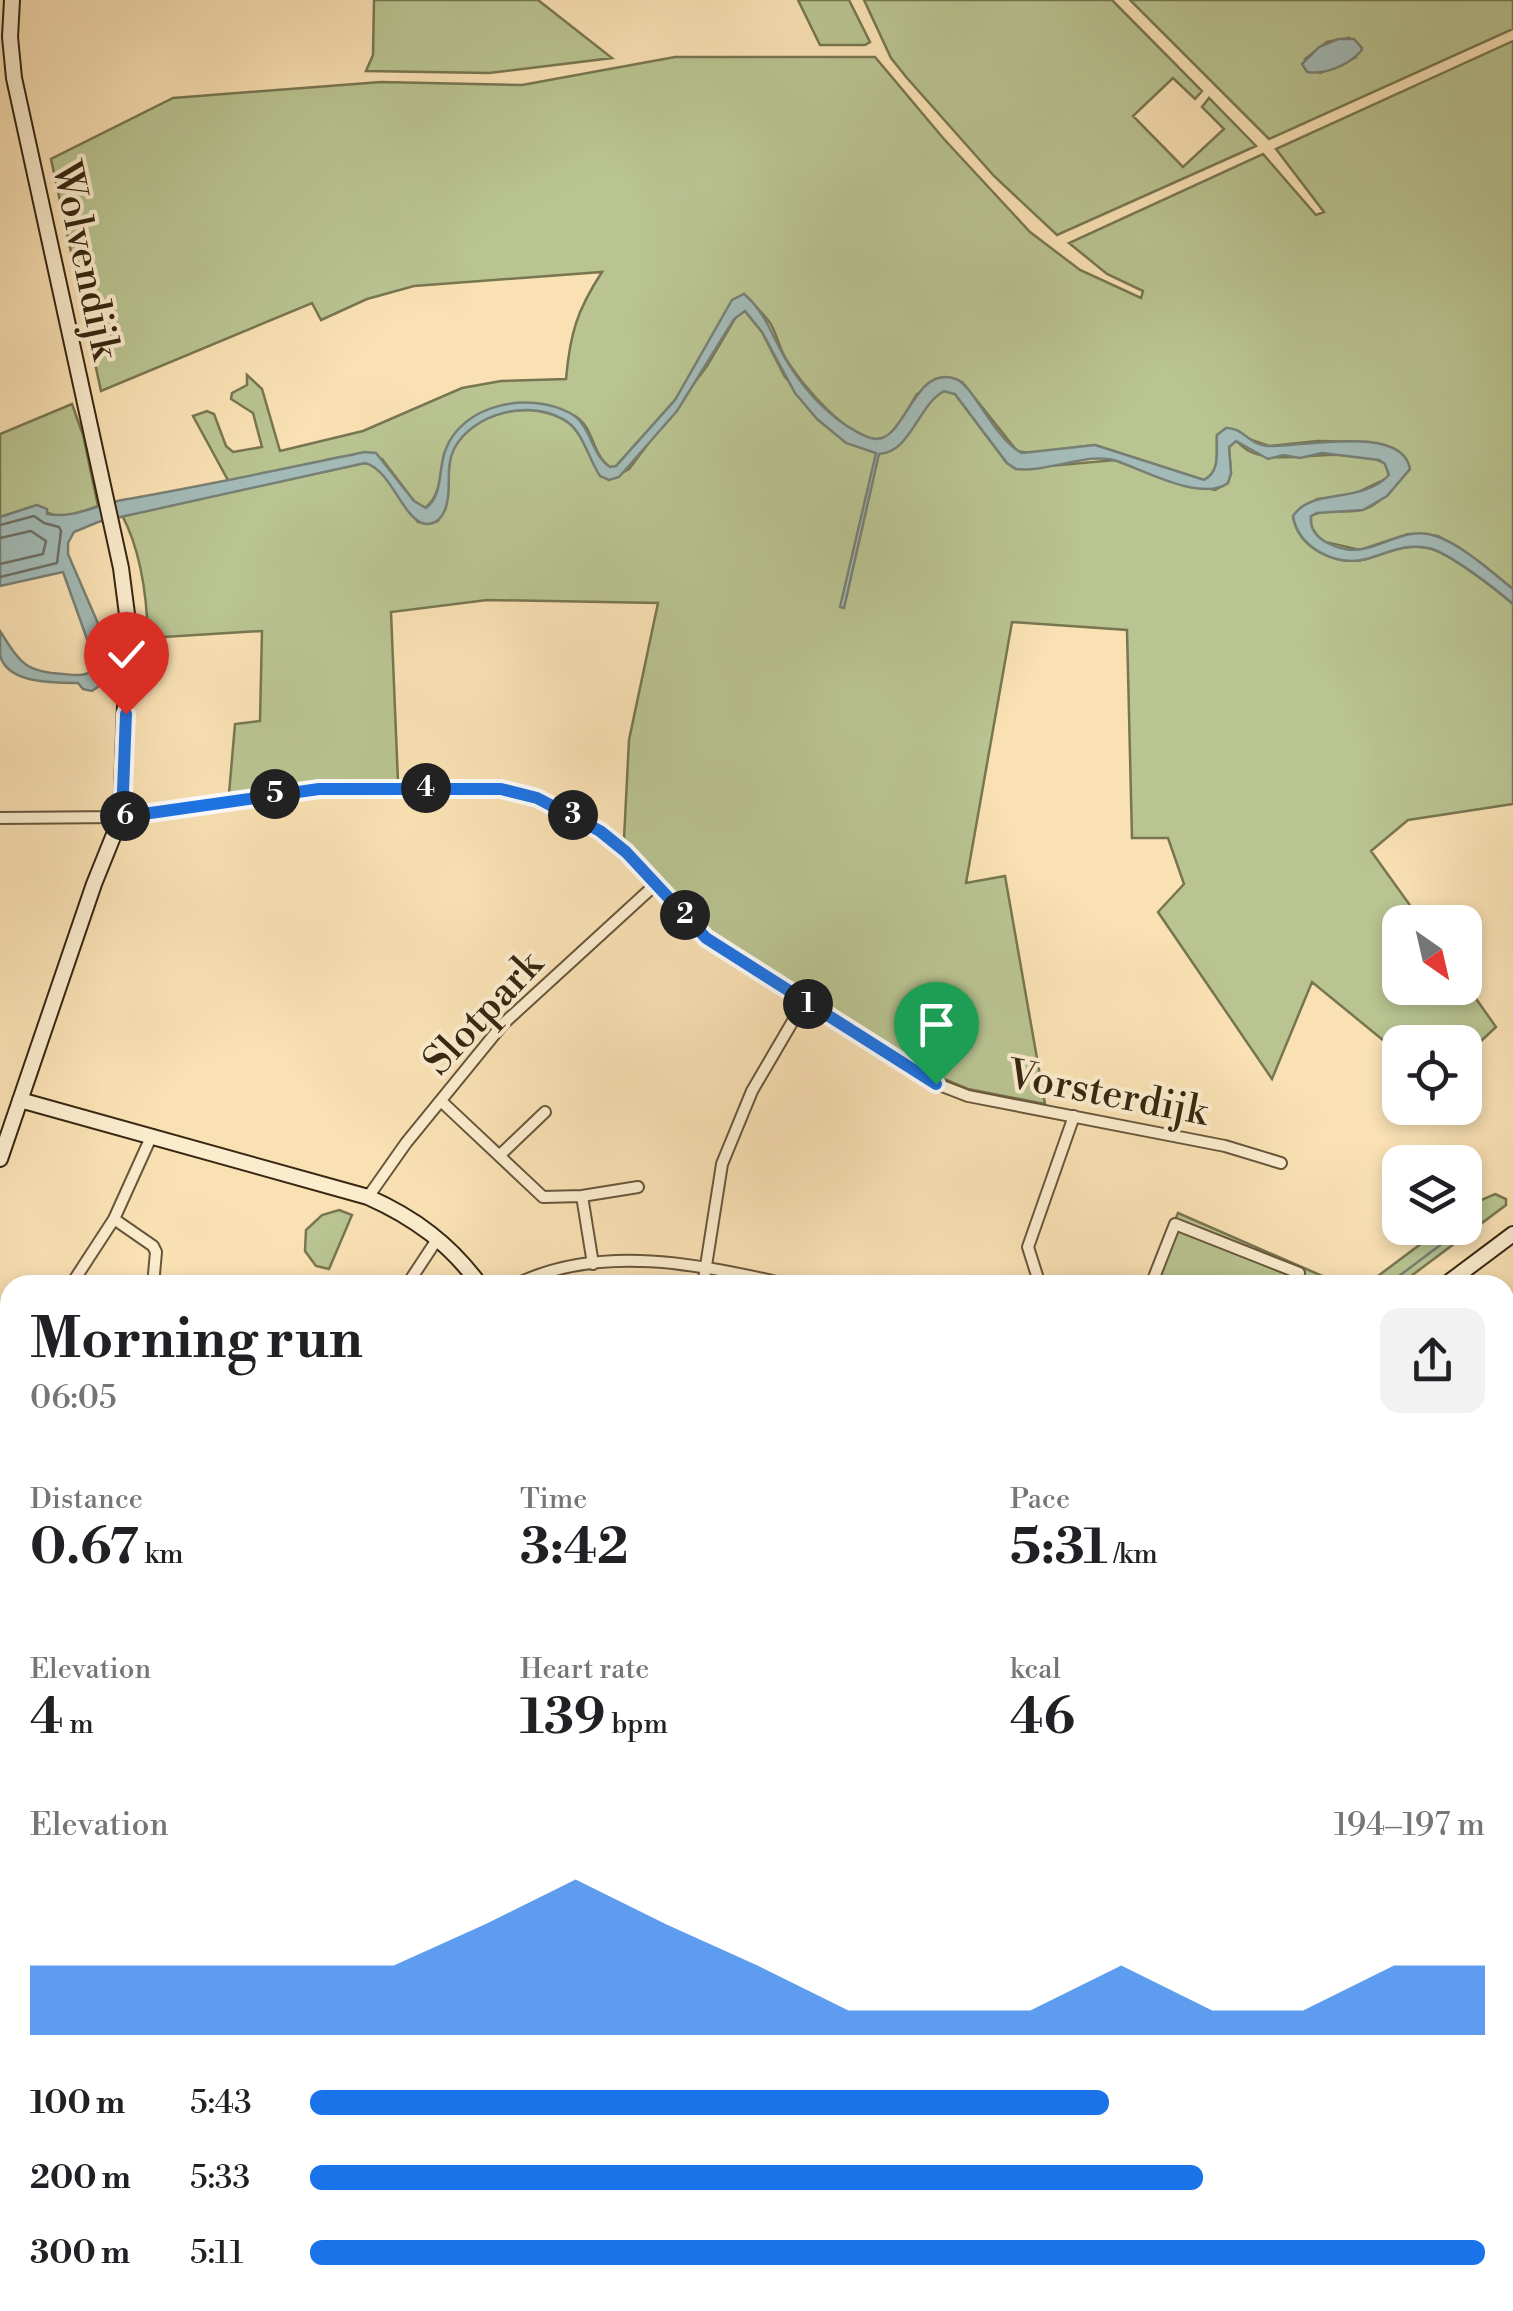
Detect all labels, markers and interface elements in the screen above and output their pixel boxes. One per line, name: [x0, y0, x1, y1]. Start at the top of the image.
street label: Wolvendijk: [38, 155, 131, 366]
pin: [84, 612, 169, 715]
icon: check: [99, 627, 154, 682]
pin: 4: [401, 763, 451, 813]
pin: 5: [250, 769, 300, 819]
text: 4: [417, 770, 435, 805]
text: 5: [266, 776, 284, 811]
pin: 3: [548, 790, 598, 840]
pin: 6: [100, 791, 150, 841]
text: 3: [565, 797, 581, 832]
text: 6: [116, 798, 134, 833]
pin: 2: [660, 890, 710, 940]
text: 2: [676, 897, 694, 932]
north arrow: [1382, 905, 1482, 1005]
map controls: [1382, 905, 1482, 1245]
street label: Slotpark: [413, 939, 555, 1086]
pin: 1: [783, 979, 833, 1029]
pin: [894, 982, 979, 1085]
text: 1: [801, 986, 815, 1021]
icon: arrive: [909, 997, 964, 1052]
button: locate: [1382, 1025, 1482, 1125]
street label: Vorsterdijk: [1002, 1050, 1214, 1139]
button: layers: [1382, 1145, 1482, 1245]
text: Morning run: [30, 1306, 363, 1375]
button: share: [1380, 1308, 1485, 1413]
text: 06:05: [30, 1378, 117, 1418]
text: Distance: [30, 1482, 143, 1517]
text: Time: [520, 1482, 587, 1517]
text: Pace: [1010, 1482, 1070, 1517]
text: 0.67: [30, 1517, 139, 1579]
text: 3:42: [520, 1517, 629, 1579]
text: 5:31: [1010, 1517, 1108, 1579]
text: km: [139, 1537, 184, 1572]
text: /km: [1108, 1537, 1158, 1572]
text: Elevation: [30, 1652, 151, 1687]
text: Heart rate: [520, 1652, 649, 1687]
text: kcal: [1010, 1652, 1061, 1687]
text: 4: [30, 1687, 64, 1749]
text: 139: [520, 1687, 606, 1749]
text: 46: [1010, 1687, 1075, 1749]
text: m: [64, 1707, 94, 1742]
text: bpm: [606, 1707, 668, 1742]
text: Elevation: [30, 1805, 169, 1845]
text: 194–197 m: [1334, 1805, 1485, 1845]
text: 100 m: [30, 2083, 125, 2123]
text: 5:43: [190, 2083, 252, 2123]
text: 200 m: [30, 2158, 131, 2198]
text: 5:33: [190, 2158, 250, 2198]
text: 300 m: [30, 2233, 130, 2273]
text: 5:11: [190, 2233, 243, 2273]

